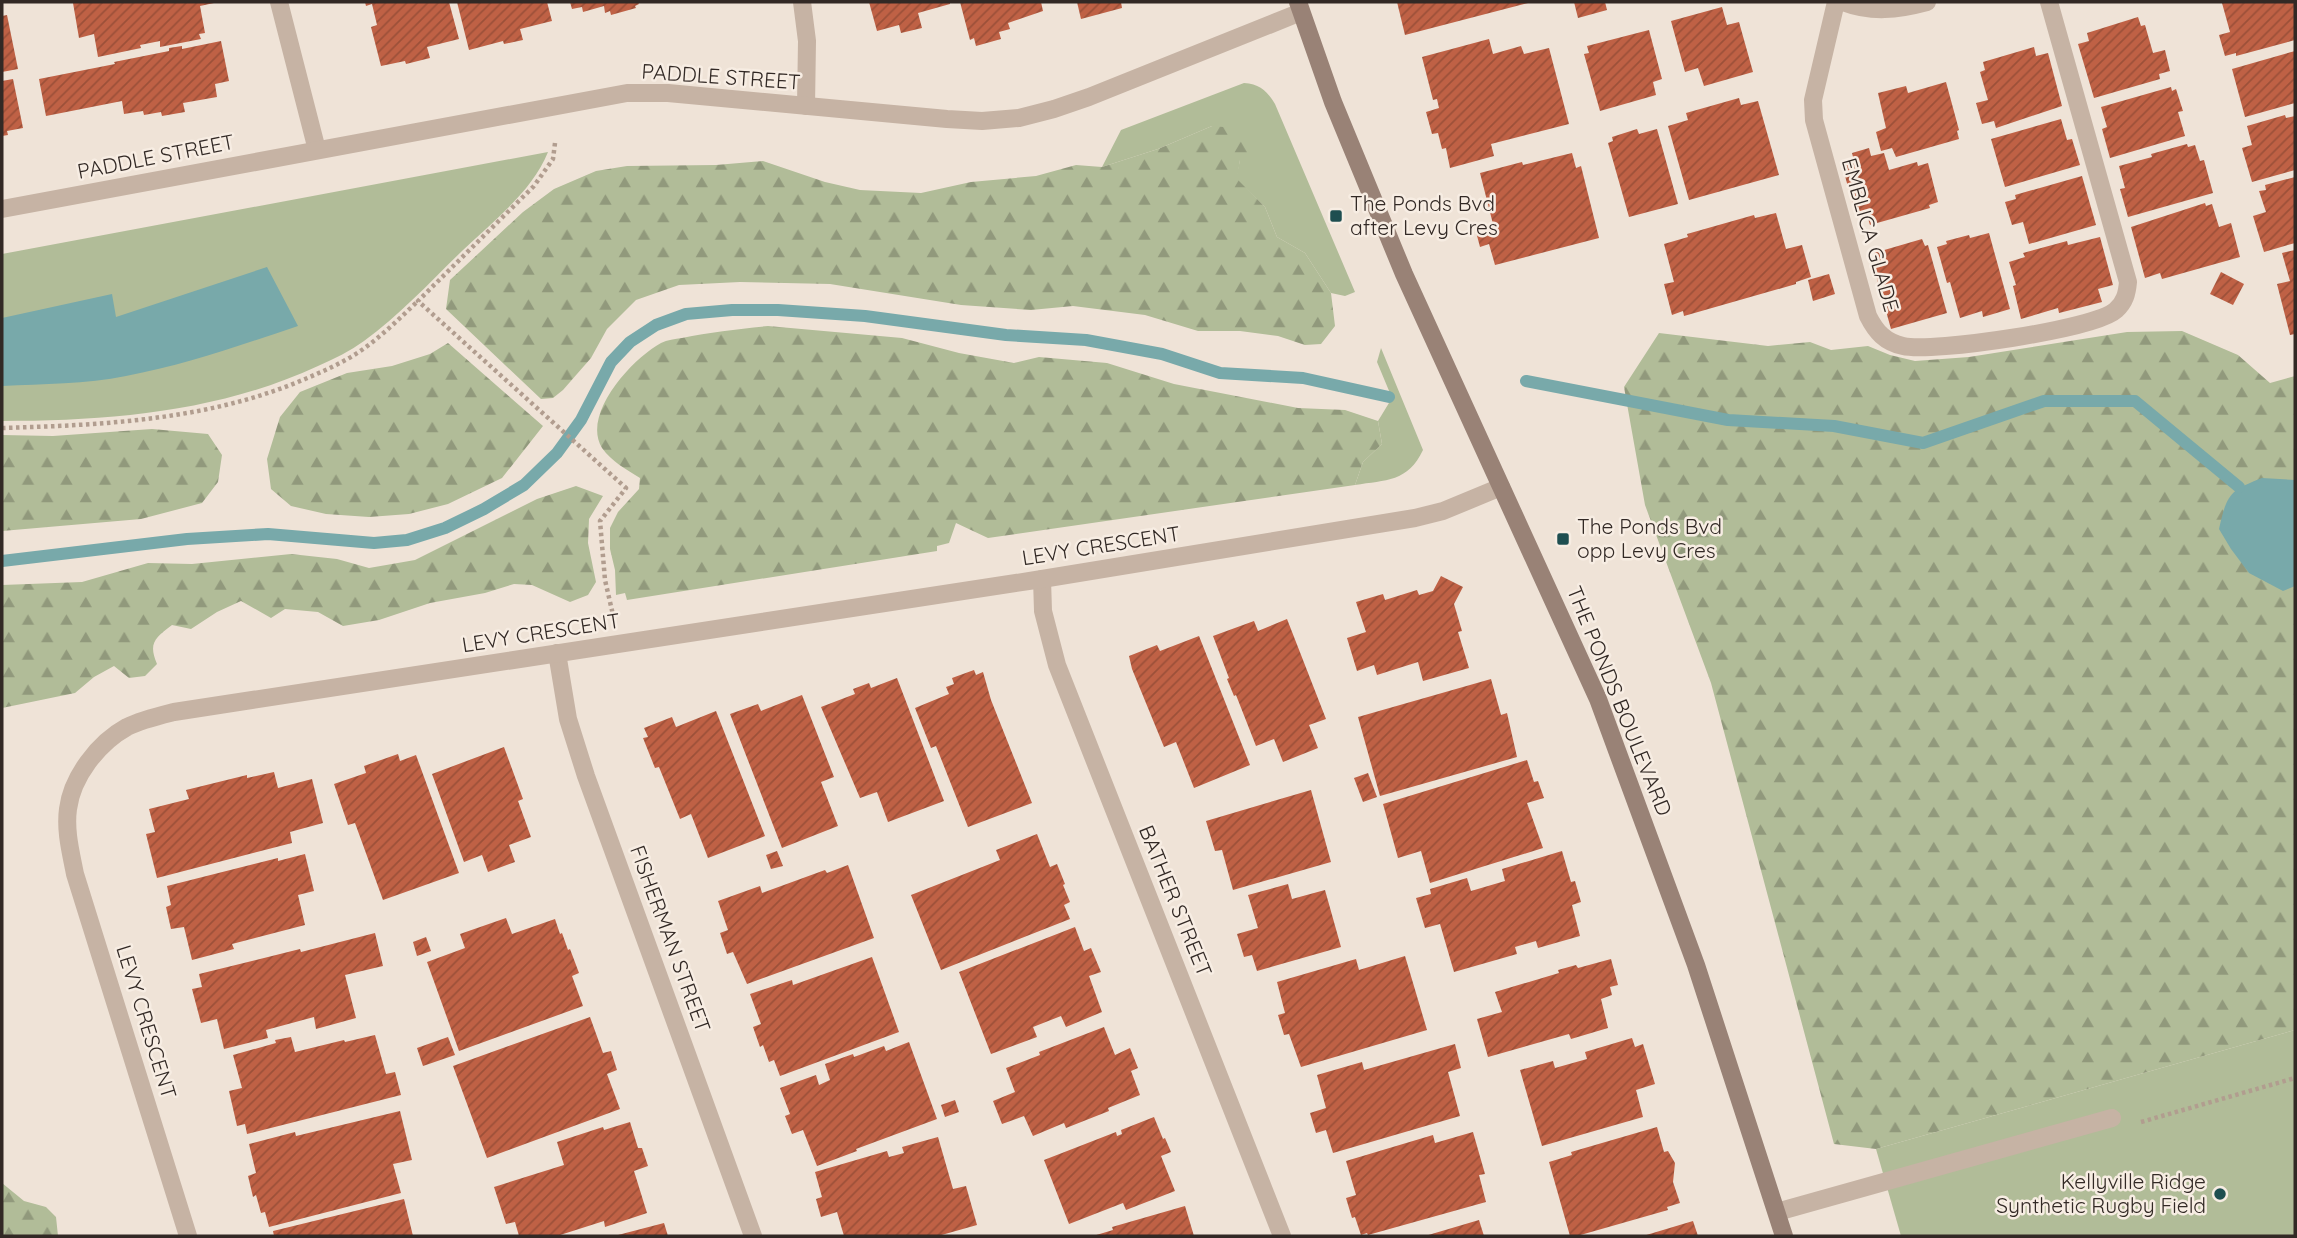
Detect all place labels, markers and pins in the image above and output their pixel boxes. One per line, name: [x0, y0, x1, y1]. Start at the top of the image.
place label: The Ponds Bvd after Levy Cres: [1350, 190, 1498, 240]
marker: The Ponds Bvd after Levy Cres: [1328, 208, 1344, 224]
place label: The Ponds Bvd opp Levy Cres: [1577, 513, 1722, 563]
marker: The Ponds Bvd opp Levy Cres: [1555, 531, 1571, 547]
place label: Kellyville Ridge Synthetic Rugby Field: [1996, 1168, 2206, 1218]
marker: Kellyville Ridge Synthetic Rugby Field: [2212, 1186, 2228, 1202]

